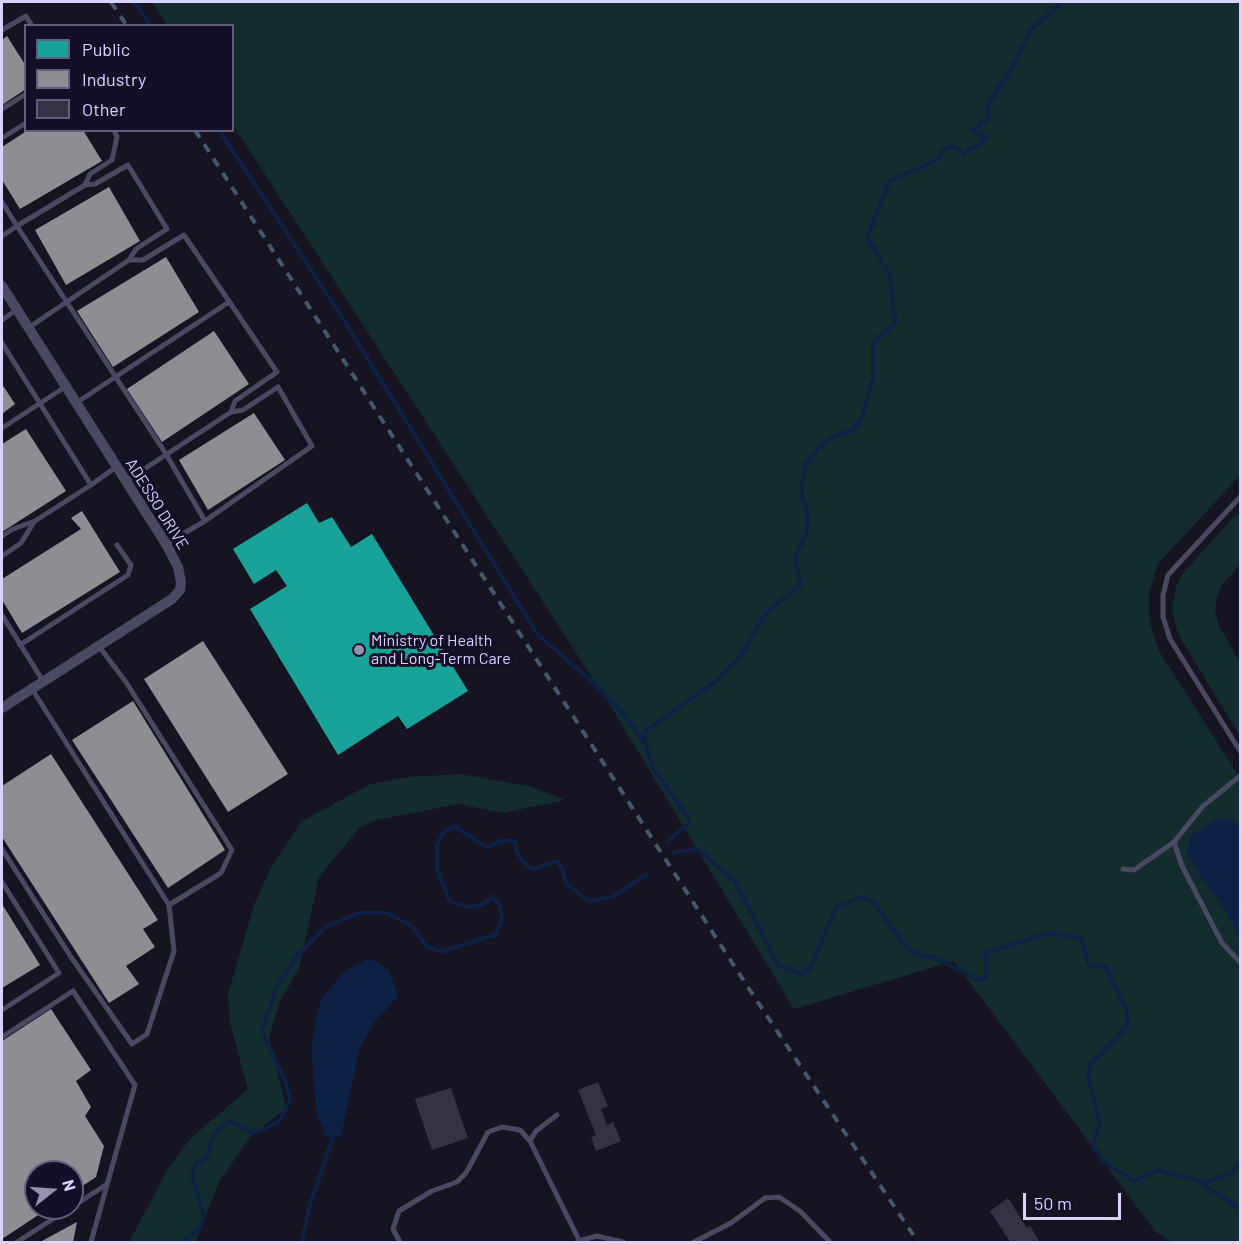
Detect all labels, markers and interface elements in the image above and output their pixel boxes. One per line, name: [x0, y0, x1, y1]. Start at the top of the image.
legend: [24, 24, 234, 132]
text: Public: [82, 38, 130, 60]
text: Industry: [82, 68, 146, 90]
text: Other: [82, 98, 125, 120]
street label: ADESSO DRIVE: [121, 455, 193, 553]
place label: Ministry of Health and Long-Term Care: [371, 631, 511, 669]
marker: Ministry of Health and Long-Term Care: [352, 643, 366, 657]
north arrow: [24, 1160, 84, 1220]
text: N: [59, 1177, 80, 1193]
scale bar: [1026, 1181, 1124, 1219]
text: 50 m: [1034, 1192, 1072, 1214]

